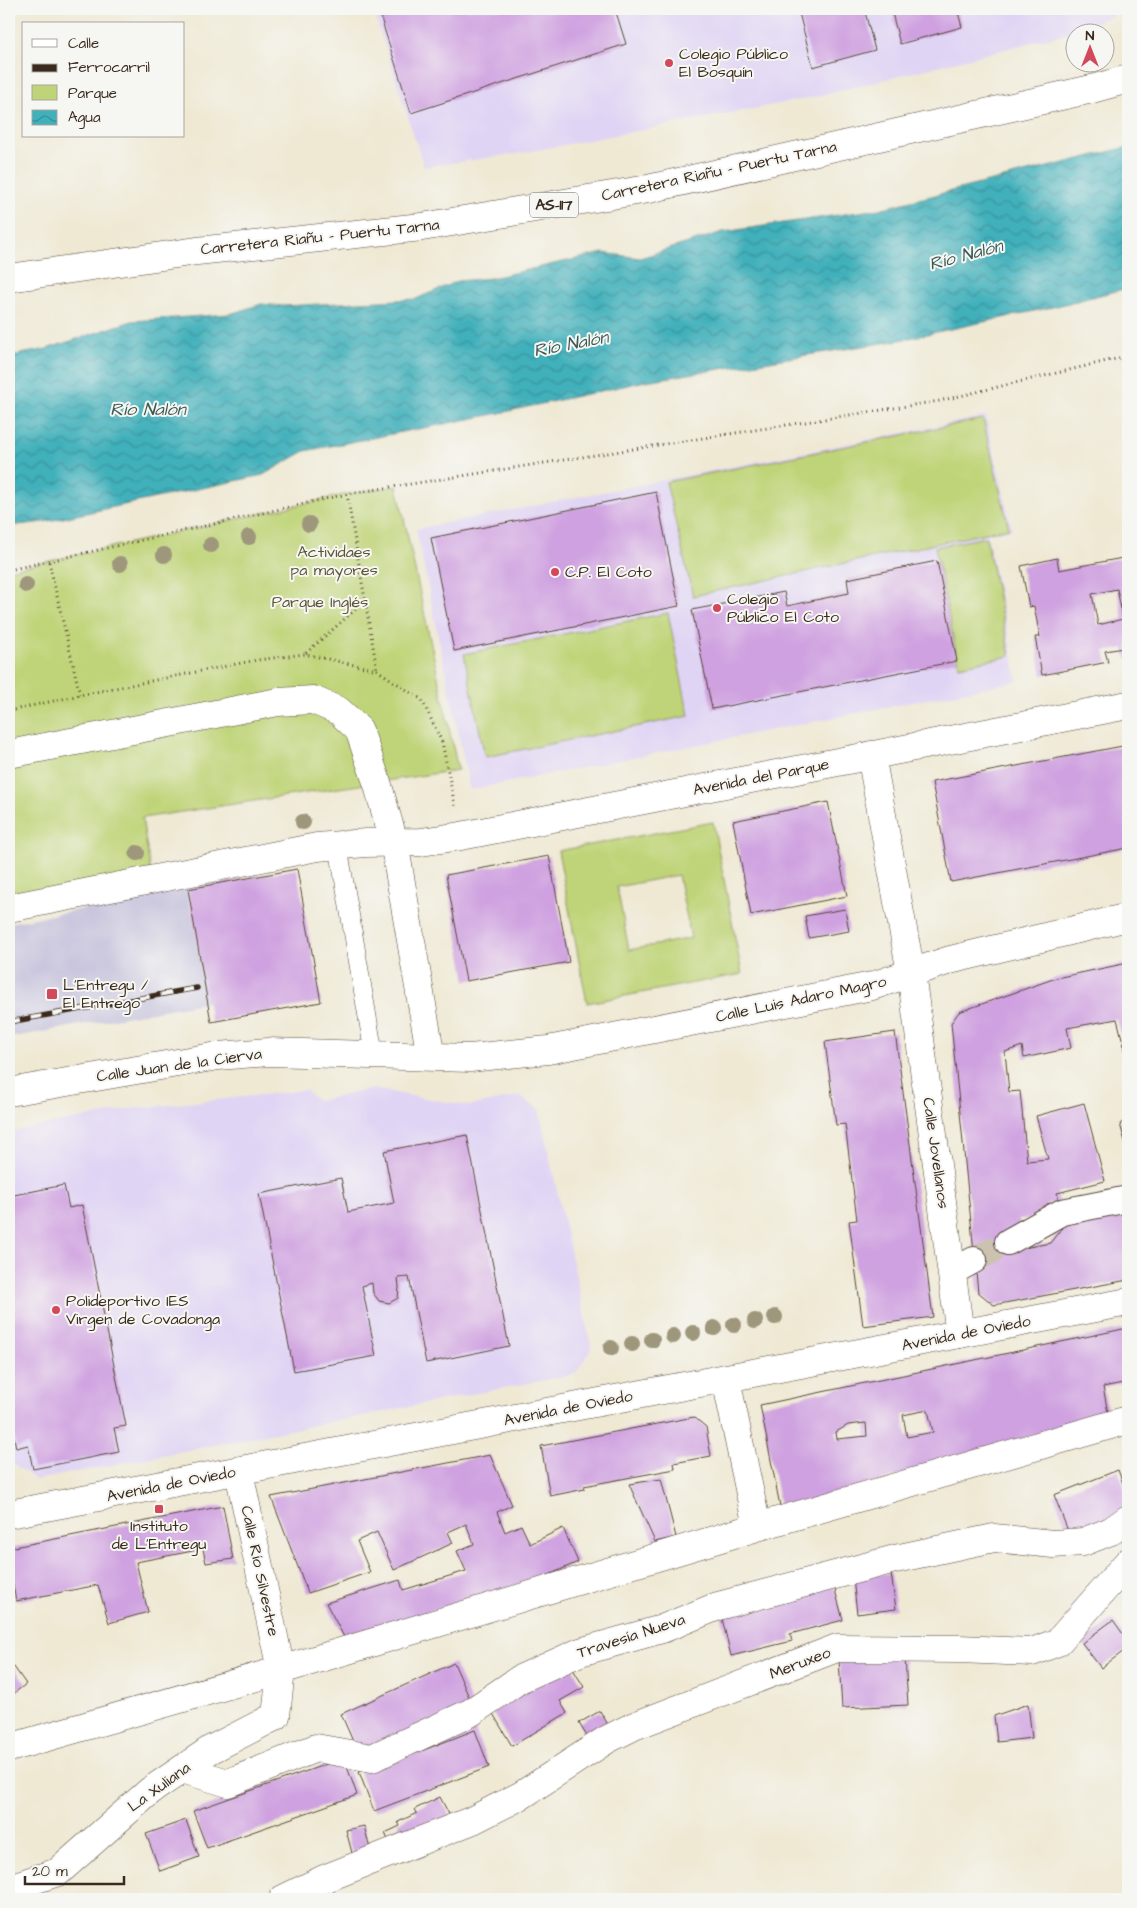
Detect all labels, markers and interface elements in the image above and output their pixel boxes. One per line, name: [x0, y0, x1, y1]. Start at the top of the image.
legend: [22, 22, 185, 138]
north arrow: [1064, 22, 1114, 72]
text: N: [1086, 26, 1095, 46]
text: Calle: [68, 33, 99, 54]
place label: Colegio Público El Bosquín: [679, 43, 788, 83]
text: Ferrocarril: [68, 57, 150, 78]
marker: Colegio Público El Bosquín: [663, 57, 675, 69]
text: Parque: [68, 83, 117, 104]
text: Agua: [68, 107, 101, 129]
street label: Carretera Riañu - Puertu Tarna: [599, 135, 839, 207]
road number: AS-117: [530, 192, 578, 218]
street label: Carretera Riañu - Puertu Tarna: [199, 214, 441, 260]
water label: Río Nalón: [926, 233, 1008, 277]
water label: Río Nalón: [532, 324, 612, 363]
water label: Río Nalón: [110, 397, 188, 422]
park label: Actividaes pa mayores: [290, 541, 378, 582]
place label: C.P. El Coto: [565, 561, 652, 583]
marker: C.P. El Coto: [549, 566, 561, 578]
place label: Colegio Público El Coto: [727, 588, 839, 628]
park label: Parque Inglés: [272, 591, 368, 614]
marker: Colegio Público El Coto: [711, 602, 723, 614]
street label: Avenida del Parque: [691, 753, 831, 801]
street label: Calle Luis Adaro Magro: [714, 970, 889, 1029]
place label: L'Entregu / El Entrego: [63, 974, 148, 1015]
marker: L'Entregu / El Entrego: [45, 987, 59, 1001]
street label: Calle Juan de la Cierva: [95, 1043, 263, 1087]
street label: Calle Jovellanos: [917, 1096, 955, 1210]
place label: Polideportivo IES Virgen de Covadonga: [66, 1290, 220, 1331]
marker: Polideportivo IES Virgen de Covadonga: [50, 1304, 62, 1316]
street label: Avenida de Oviedo: [900, 1310, 1032, 1356]
street label: Avenida de Oviedo: [502, 1385, 634, 1431]
street label: Avenida de Oviedo: [105, 1461, 237, 1507]
marker: Instituto de L'Entregu: [153, 1503, 165, 1515]
street label: Calle Río Silvestre: [235, 1504, 285, 1639]
place label: Instituto de L'Entregu: [112, 1515, 206, 1556]
street label: Travesía Nueva: [574, 1608, 688, 1664]
street label: Meruxeo: [766, 1641, 834, 1685]
street label: La Xuliana: [123, 1757, 195, 1817]
scale bar: [25, 1853, 124, 1885]
text: 20 m: [32, 1861, 68, 1882]

